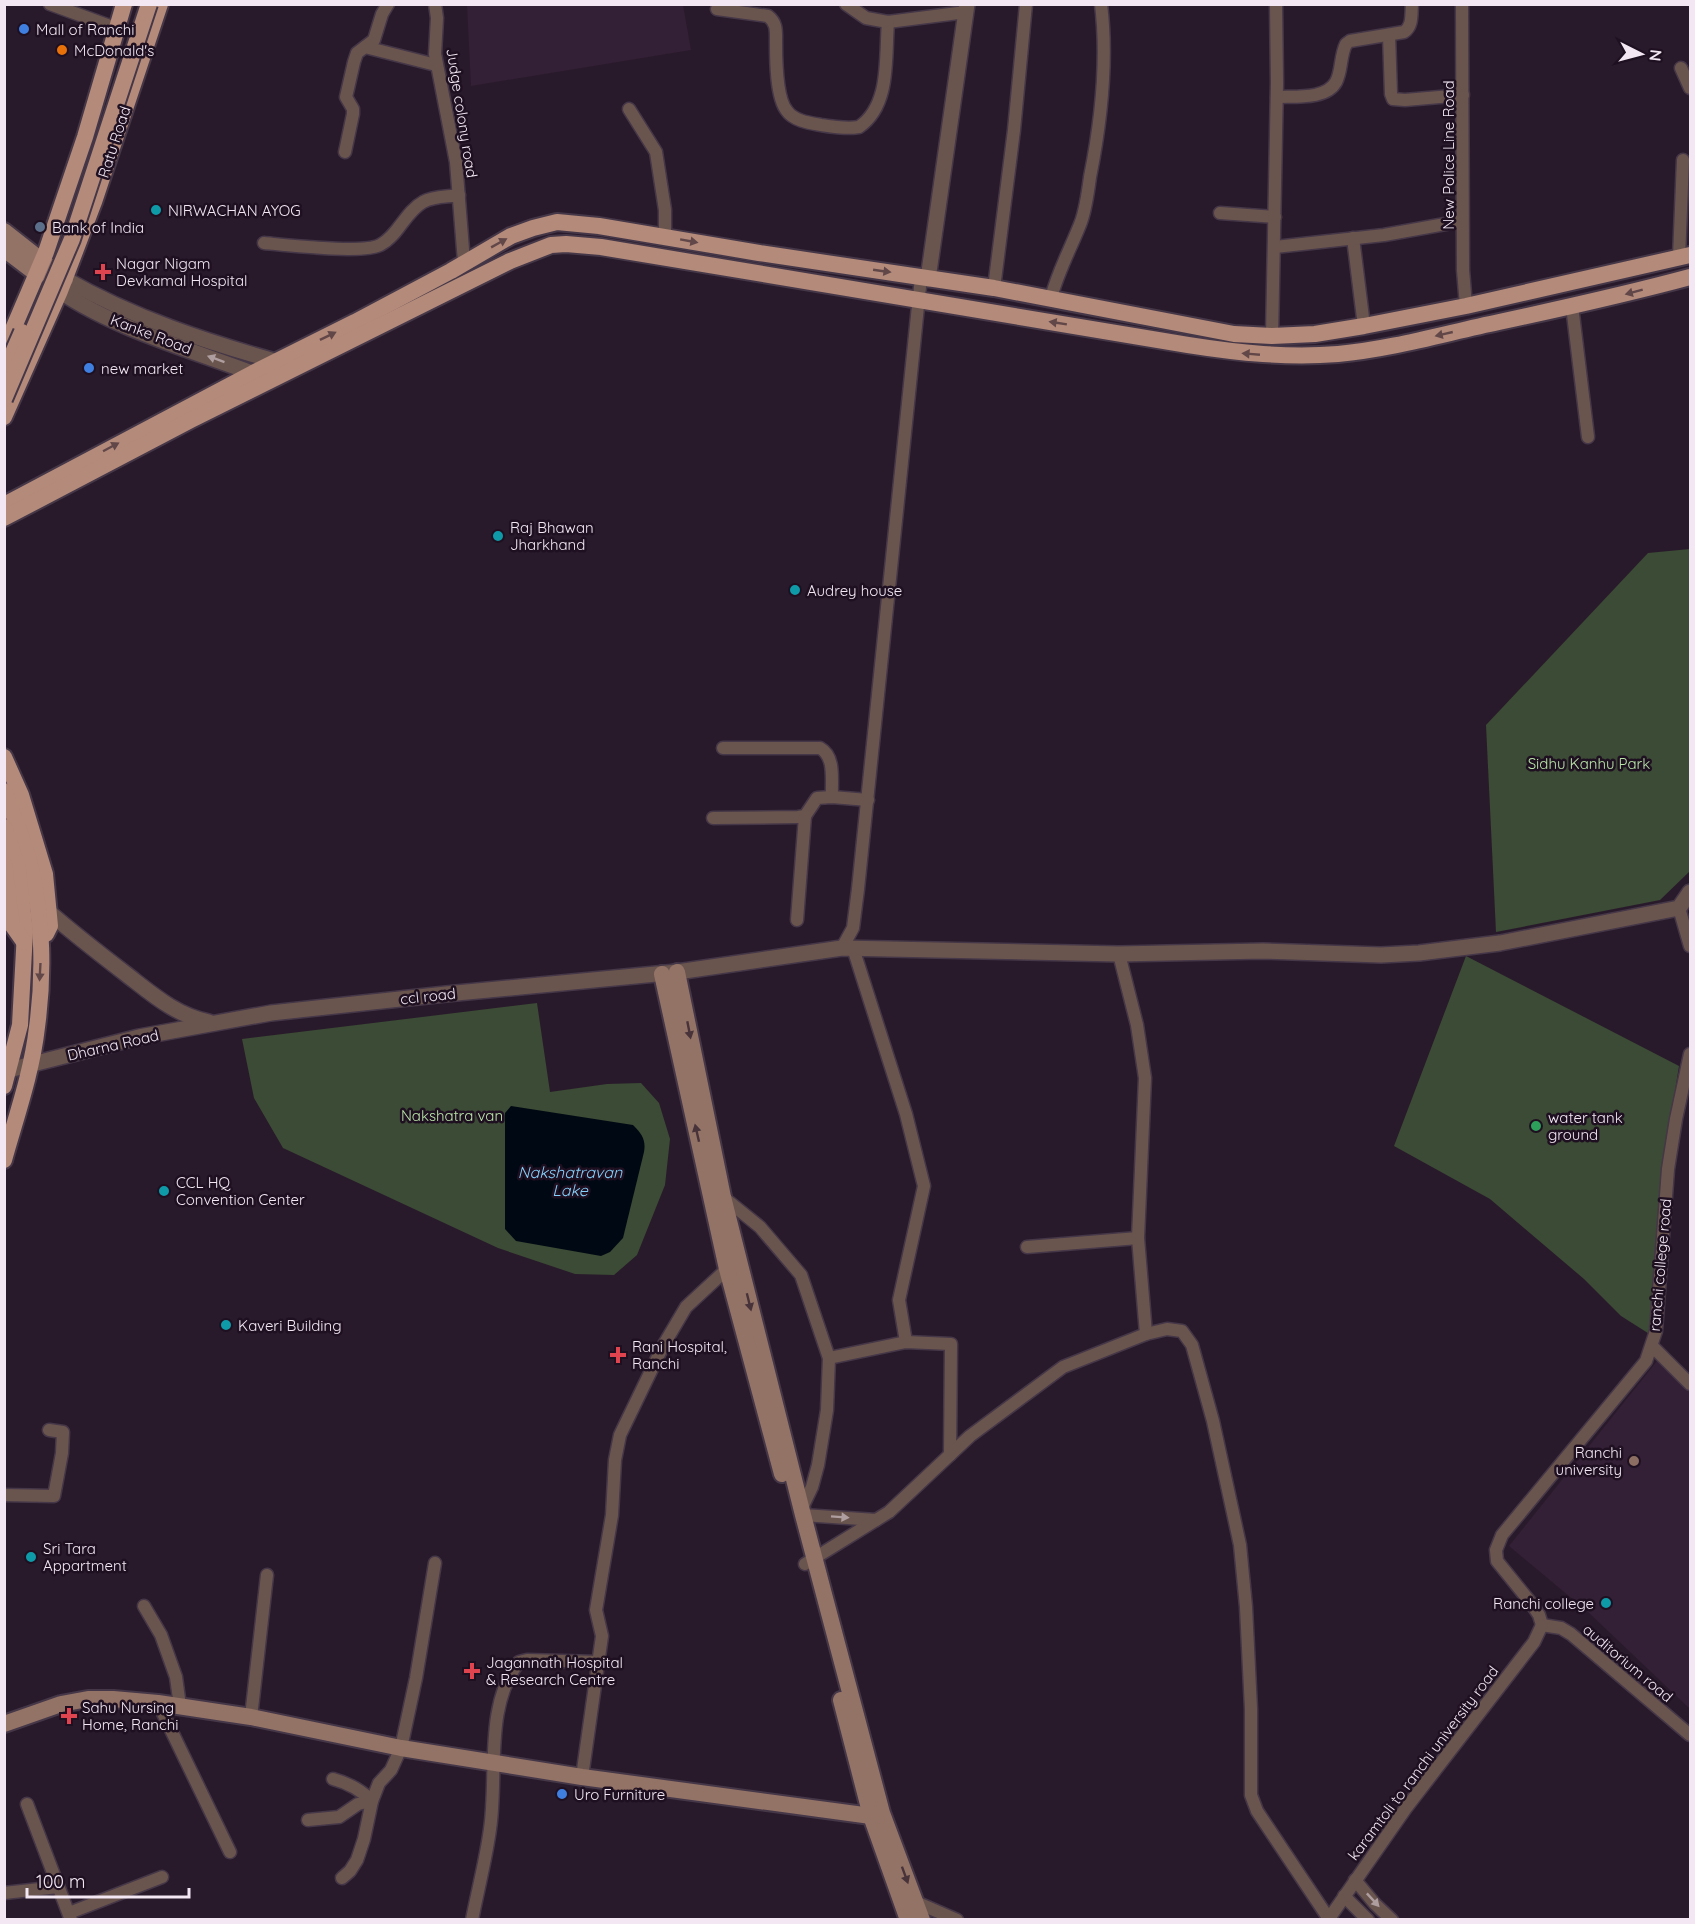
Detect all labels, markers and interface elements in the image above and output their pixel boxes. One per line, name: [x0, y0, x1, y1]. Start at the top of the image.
place label: Mall of Ranchi: [36, 20, 134, 39]
marker: Mall of Ranchi: [17, 22, 31, 36]
north arrow: [1611, 24, 1671, 84]
place label: McDonald's: [74, 41, 154, 60]
marker: McDonald's: [55, 43, 69, 57]
street label: Judge colony road: [442, 47, 482, 179]
text: N: [1645, 49, 1666, 62]
street label: New Police Line Road: [1439, 80, 1458, 230]
street label: Ratu Road: [94, 104, 134, 180]
place label: NIRWACHAN AYOG: [168, 201, 301, 220]
marker: NIRWACHAN AYOG: [149, 203, 163, 217]
place label: Bank of India: [52, 218, 144, 237]
marker: Bank of India: [33, 220, 47, 234]
one-way arrow: [680, 237, 699, 246]
one-way arrow: [491, 238, 508, 248]
place label: Nagar Nigam Devkamal Hospital: [116, 254, 247, 290]
marker: Nagar Nigam Devkamal Hospital: [94, 263, 112, 281]
one-way arrow: [872, 267, 891, 276]
one-way arrow: [1625, 288, 1643, 297]
street label: Kanke Road: [108, 310, 194, 358]
one-way arrow: [1049, 318, 1068, 327]
one-way arrow: [1434, 330, 1453, 340]
one-way arrow: [320, 331, 337, 340]
one-way arrow: [1241, 349, 1260, 358]
one-way arrow: [207, 354, 225, 363]
place label: new market: [101, 359, 183, 378]
marker: new market: [82, 361, 96, 375]
one-way arrow: [103, 442, 120, 452]
place label: Raj Bhawan Jharkhand: [510, 518, 594, 554]
marker: Raj Bhawan Jharkhand: [491, 529, 505, 543]
place label: Audrey house: [807, 581, 902, 600]
marker: Audrey house: [788, 583, 802, 597]
park label: Sidhu Kanhu Park: [1528, 754, 1650, 773]
one-way arrow: [36, 962, 45, 981]
street label: ccl road: [399, 984, 457, 1008]
one-way arrow: [685, 1020, 694, 1039]
street label: Dharna Road: [65, 1025, 161, 1065]
park label: Nakshatra van: [401, 1106, 503, 1125]
place label: water tank ground: [1548, 1108, 1623, 1144]
marker: water tank ground: [1529, 1119, 1543, 1133]
one-way arrow: [691, 1124, 701, 1143]
water label: Nakshatravan Lake: [518, 1162, 623, 1200]
place label: CCL HQ Convention Center: [176, 1173, 305, 1209]
marker: CCL HQ Convention Center: [157, 1184, 171, 1198]
street label: ranchi college road: [1645, 1198, 1675, 1332]
one-way arrow: [745, 1293, 755, 1311]
place label: Kaveri Building: [238, 1316, 342, 1335]
marker: Kaveri Building: [219, 1318, 233, 1332]
place label: Rani Hospital, Ranchi: [632, 1337, 727, 1373]
marker: Rani Hospital, Ranchi: [609, 1346, 627, 1364]
place label: Ranchi university: [1556, 1443, 1622, 1479]
marker: Ranchi university: [1627, 1454, 1641, 1468]
one-way arrow: [830, 1513, 849, 1522]
place label: Sri Tara Appartment: [43, 1539, 127, 1575]
marker: Sri Tara Appartment: [24, 1550, 38, 1564]
place label: Ranchi college: [1493, 1594, 1594, 1613]
marker: Ranchi college: [1599, 1596, 1613, 1610]
street label: auditorium road: [1579, 1620, 1677, 1706]
place label: Jagannath Hospital & Research Centre: [486, 1653, 623, 1689]
marker: Jagannath Hospital & Research Centre: [463, 1662, 481, 1680]
street label: karamtoli to ranchi university road: [1344, 1662, 1502, 1864]
place label: Sahu Nursing Home, Ranchi: [82, 1698, 178, 1734]
marker: Sahu Nursing Home, Ranchi: [60, 1707, 78, 1725]
place label: Uro Furniture: [574, 1785, 665, 1804]
marker: Uro Furniture: [555, 1787, 569, 1801]
scale bar: [27, 1861, 189, 1899]
one-way arrow: [900, 1866, 910, 1884]
text: 100 m: [36, 1870, 85, 1893]
one-way arrow: [1366, 1893, 1380, 1908]

